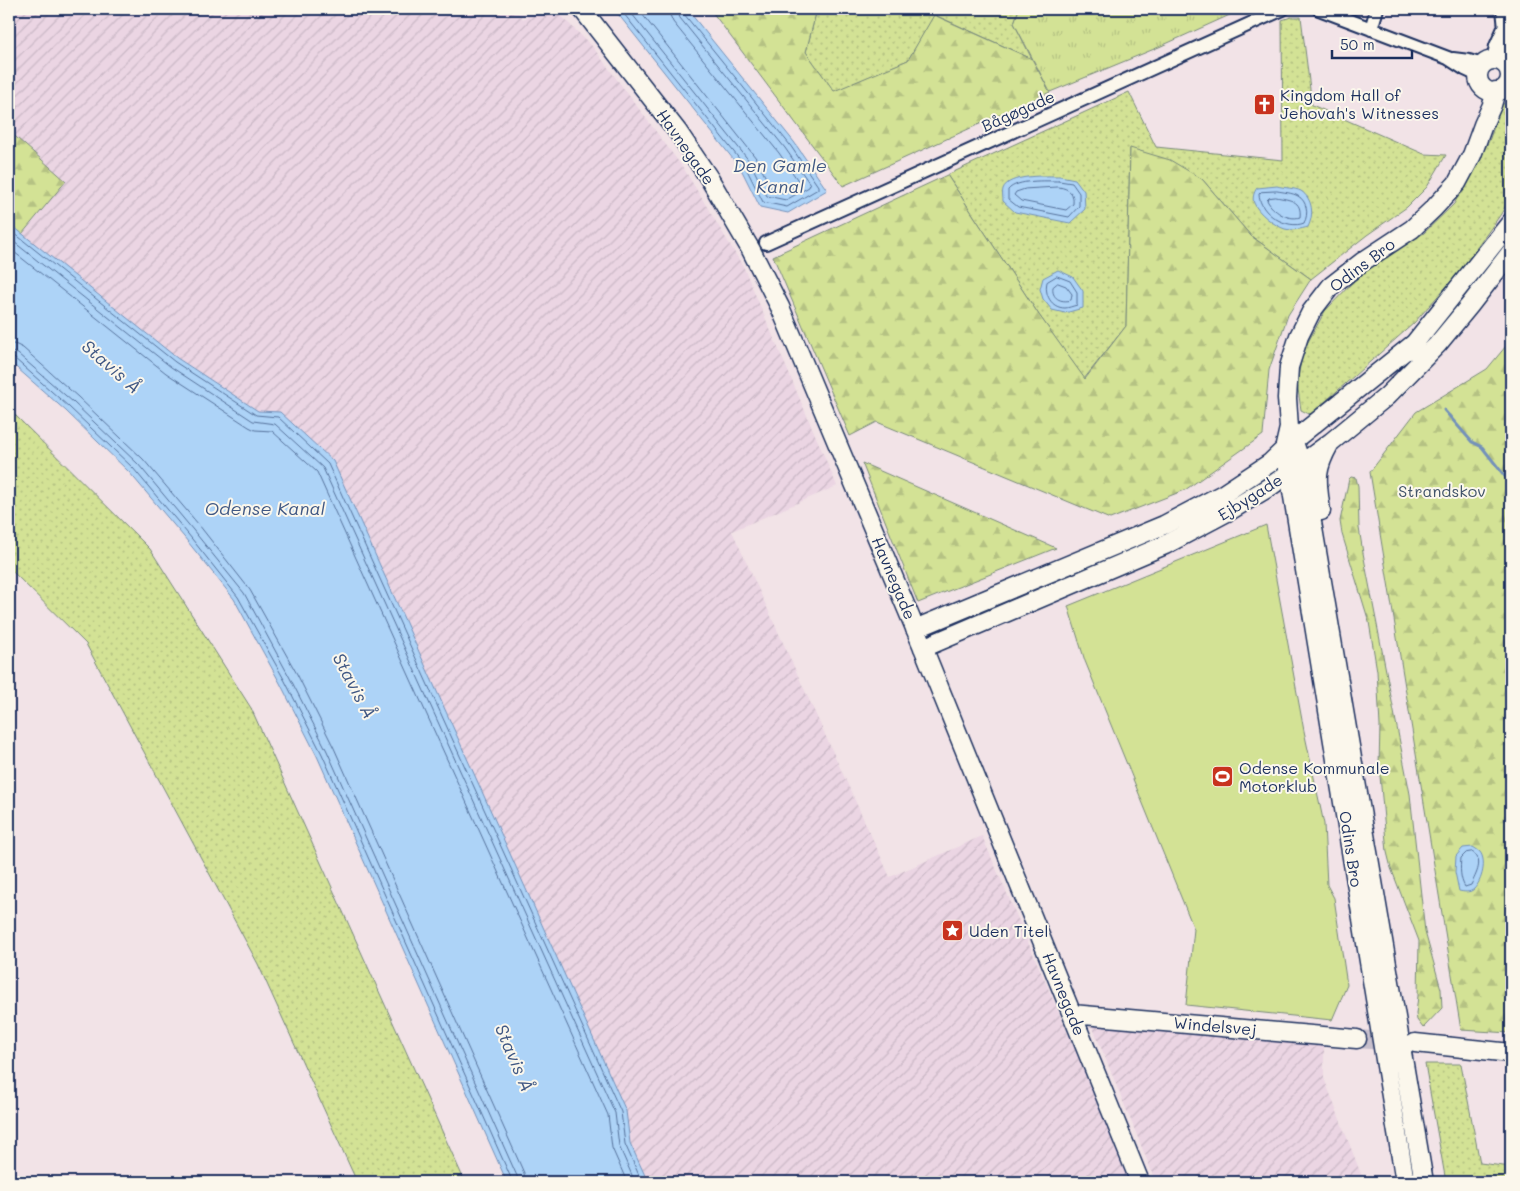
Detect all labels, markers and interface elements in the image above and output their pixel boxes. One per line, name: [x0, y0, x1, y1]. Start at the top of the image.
scale bar: [1332, 28, 1412, 60]
text: 50 m: [1340, 34, 1375, 54]
place label: Kingdom Hall of Jehovah's Witnesses: [1280, 84, 1439, 123]
street label: Bågøgade: [978, 85, 1058, 136]
church icon: Kingdom Hall of Jehovah's Witnesses: [1252, 92, 1276, 116]
street label: Havnegade: [653, 105, 720, 189]
water label: Den Gamle Kanal: [733, 153, 827, 198]
street label: Odins Bro: [1325, 233, 1399, 296]
water label: Stavis Å: [77, 334, 146, 399]
street label: Ejbygade: [1213, 468, 1286, 525]
park label: Strandskov: [1398, 480, 1486, 501]
water label: Odense Kanal: [205, 496, 326, 520]
street label: Havnegade: [868, 533, 921, 622]
water label: Stavis Å: [328, 648, 382, 723]
place label: Odense Kommunale Motorklub: [1239, 757, 1390, 796]
sports icon: Odense Kommunale Motorklub: [1211, 765, 1235, 789]
street label: Odins Bro: [1335, 809, 1368, 889]
place icon: Uden Titel: [941, 919, 965, 943]
place label: Uden Titel: [969, 920, 1048, 941]
street label: Havnegade: [1038, 949, 1091, 1038]
street label: Windelsvej: [1173, 1011, 1258, 1040]
water label: Stavis Å: [490, 1020, 540, 1095]

